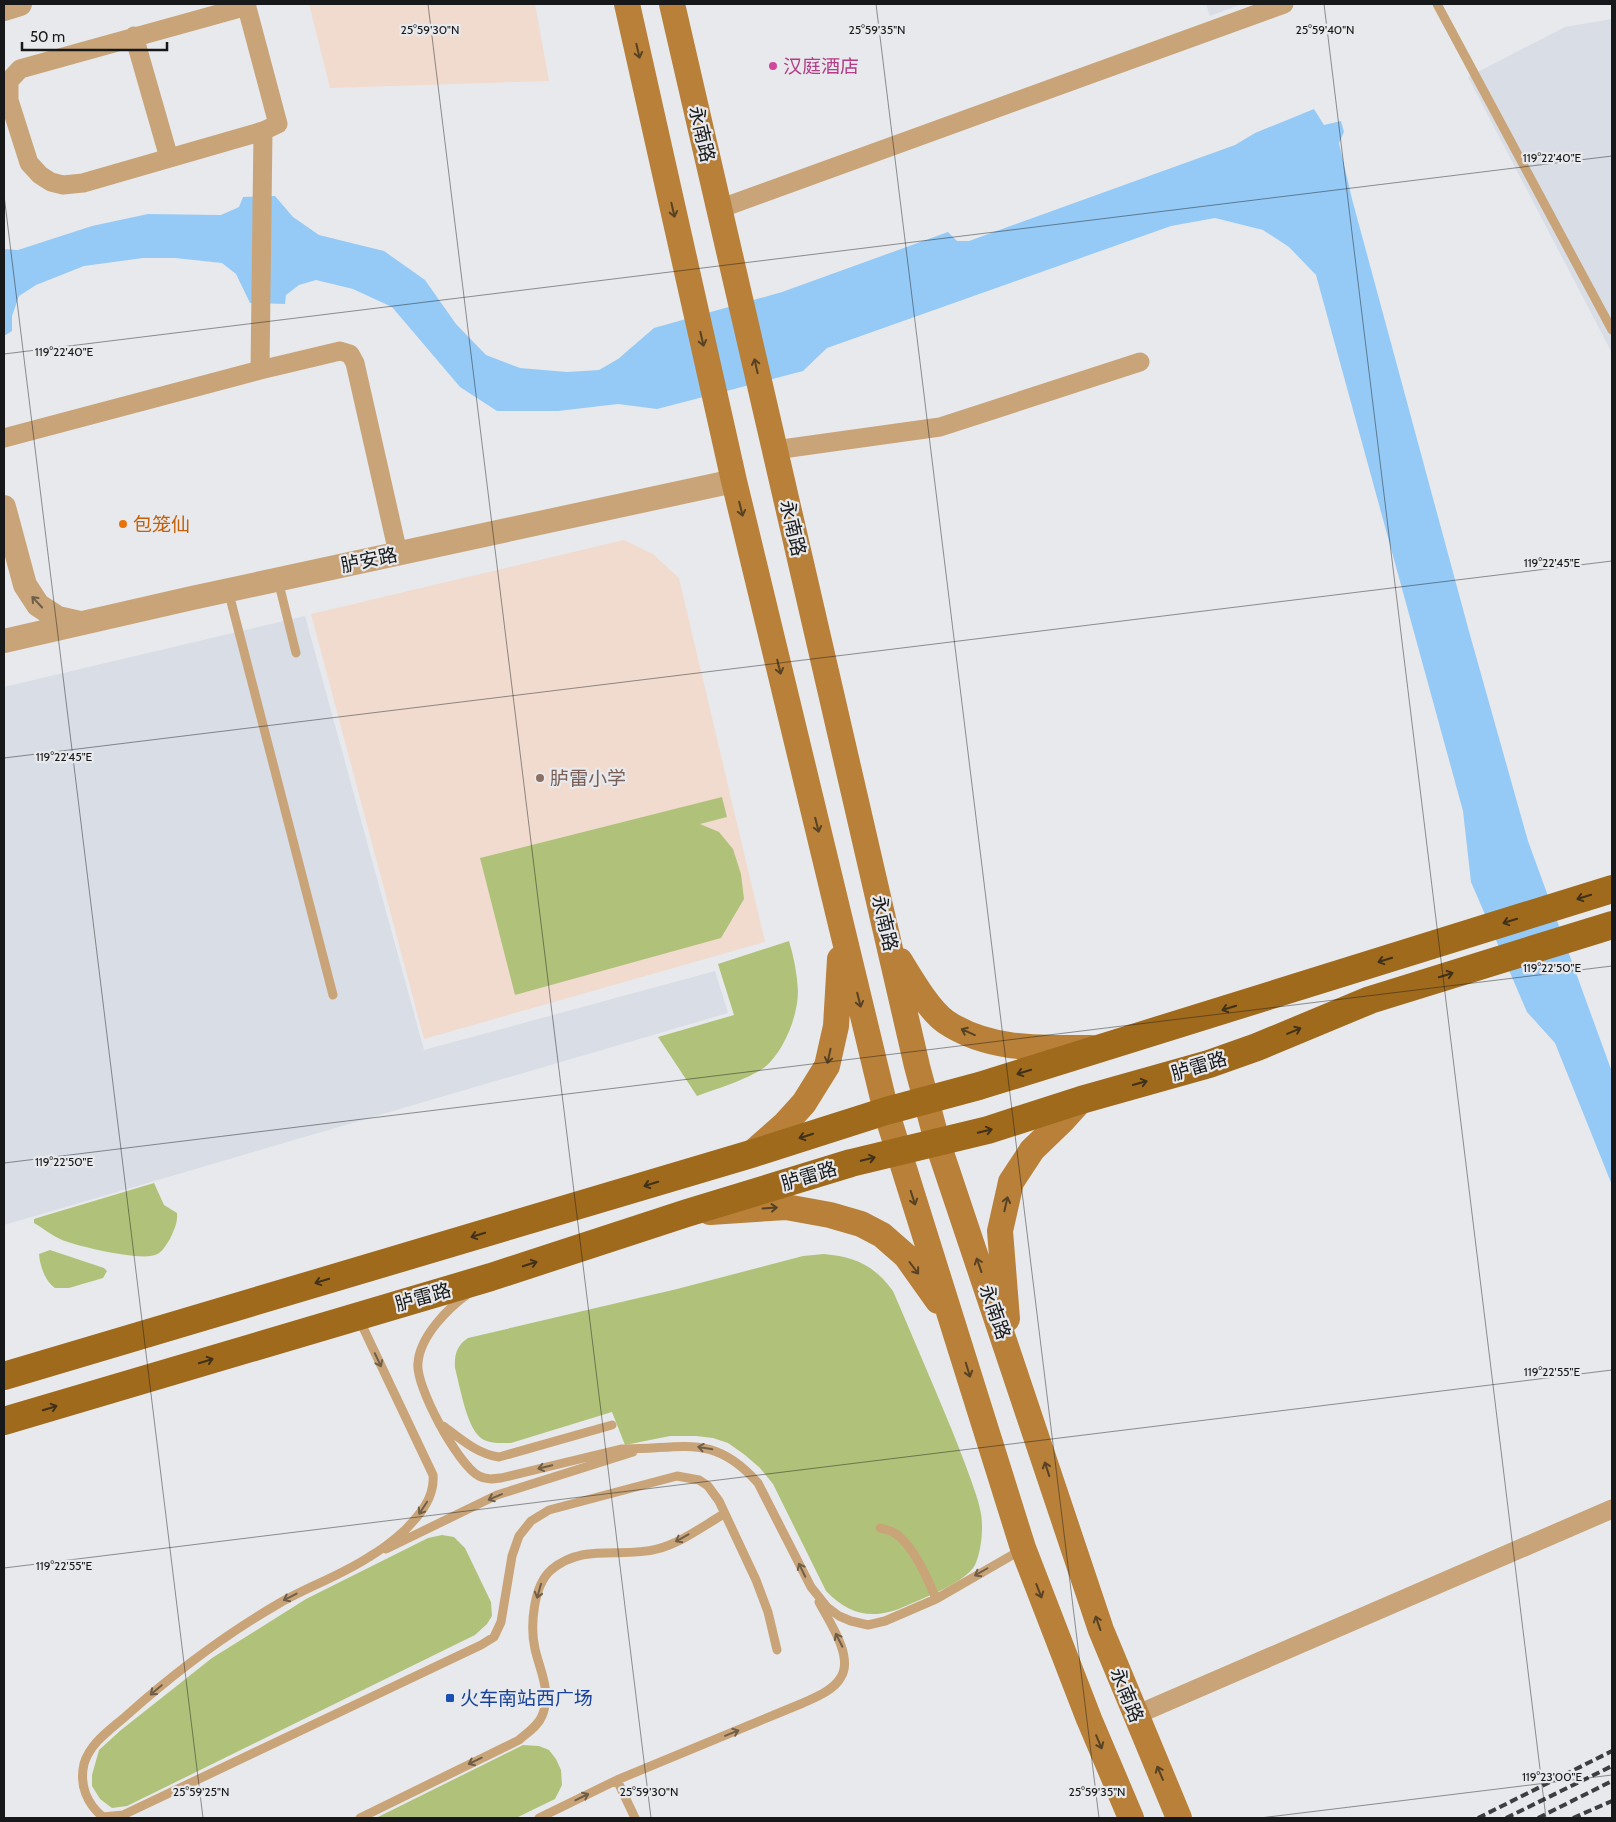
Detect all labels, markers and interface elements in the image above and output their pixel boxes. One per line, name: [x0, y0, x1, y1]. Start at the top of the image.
scale bar: [22, 20, 168, 52]
text: 25°59'30"N: [401, 22, 459, 37]
text: 25°59'35"N: [849, 22, 905, 37]
text: 25°59'40"N: [1295, 22, 1355, 37]
text: 50 m: [30, 28, 65, 46]
one-way arrow: [633, 43, 643, 59]
place label: 汉庭酒店: [783, 55, 859, 78]
marker: 汉庭酒店: [767, 60, 779, 72]
street label: 永南路: [684, 104, 720, 164]
text: 119°22'40"E: [1523, 150, 1582, 165]
one-way arrow: [669, 201, 678, 217]
one-way arrow: [698, 330, 707, 346]
text: 119°22'40"E: [35, 344, 94, 359]
one-way arrow: [751, 359, 760, 375]
street label: 永南路: [775, 498, 811, 558]
one-way arrow: [737, 500, 746, 516]
place label: 包笼仙: [133, 513, 190, 536]
marker: 包笼仙: [117, 518, 129, 530]
street label: 胪安路: [339, 543, 399, 577]
text: 119°22'45"E: [1524, 555, 1581, 570]
one-way arrow: [32, 596, 44, 609]
one-way arrow: [775, 658, 784, 674]
text: 119°22'45"E: [36, 749, 93, 764]
place label: 胪雷小学: [550, 767, 626, 790]
marker: 胪雷小学: [534, 772, 546, 784]
one-way arrow: [813, 816, 822, 832]
street label: 永南路: [867, 893, 903, 953]
one-way arrow: [1577, 893, 1593, 903]
one-way arrow: [1503, 916, 1519, 926]
one-way arrow: [1377, 955, 1393, 965]
text: 119°22'50"E: [1523, 960, 1581, 975]
one-way arrow: [1438, 970, 1454, 980]
one-way arrow: [855, 991, 864, 1007]
one-way arrow: [1222, 1004, 1238, 1014]
one-way arrow: [1286, 1026, 1301, 1036]
one-way arrow: [961, 1027, 976, 1037]
street label: 胪雷路: [1168, 1047, 1230, 1085]
one-way arrow: [824, 1048, 833, 1064]
one-way arrow: [1017, 1068, 1033, 1078]
one-way arrow: [1132, 1078, 1148, 1088]
one-way arrow: [976, 1125, 992, 1135]
one-way arrow: [798, 1132, 814, 1142]
text: 119°22'50"E: [35, 1154, 93, 1169]
one-way arrow: [860, 1154, 876, 1163]
street label: 胪雷路: [778, 1157, 840, 1195]
one-way arrow: [643, 1179, 659, 1189]
one-way arrow: [909, 1190, 919, 1206]
one-way arrow: [1002, 1197, 1011, 1213]
one-way arrow: [762, 1203, 778, 1213]
one-way arrow: [471, 1231, 487, 1241]
one-way arrow: [974, 1258, 983, 1273]
one-way arrow: [521, 1259, 537, 1269]
one-way arrow: [909, 1261, 919, 1275]
one-way arrow: [315, 1277, 331, 1287]
street label: 胪雷路: [392, 1278, 454, 1316]
street label: 永南路: [975, 1281, 1015, 1343]
one-way arrow: [374, 1353, 384, 1368]
one-way arrow: [198, 1356, 214, 1366]
one-way arrow: [963, 1361, 973, 1377]
text: 119°22'55"E: [1524, 1364, 1580, 1379]
one-way arrow: [42, 1402, 58, 1412]
one-way arrow: [697, 1443, 713, 1453]
one-way arrow: [1042, 1461, 1051, 1477]
one-way arrow: [537, 1463, 553, 1473]
one-way arrow: [488, 1493, 503, 1502]
one-way arrow: [418, 1501, 428, 1515]
one-way arrow: [676, 1534, 690, 1544]
text: 119°22'55"E: [36, 1558, 92, 1573]
one-way arrow: [797, 1563, 806, 1578]
one-way arrow: [974, 1568, 988, 1578]
one-way arrow: [533, 1583, 543, 1599]
one-way arrow: [1035, 1583, 1045, 1598]
one-way arrow: [283, 1593, 298, 1602]
one-way arrow: [1093, 1615, 1103, 1631]
one-way arrow: [833, 1633, 843, 1648]
street label: 永南路: [1106, 1664, 1148, 1726]
one-way arrow: [150, 1684, 163, 1695]
place label: 火车南站西广场: [460, 1687, 593, 1710]
marker: 火车南站西广场: [444, 1692, 456, 1704]
one-way arrow: [724, 1727, 739, 1736]
one-way arrow: [1094, 1734, 1104, 1749]
one-way arrow: [468, 1757, 483, 1767]
one-way arrow: [1155, 1766, 1164, 1781]
text: 119°23'00"E: [1522, 1769, 1582, 1784]
text: 25°59'25"N: [173, 1784, 229, 1799]
text: 25°59'30"N: [620, 1784, 678, 1799]
text: 25°59'35"N: [1069, 1784, 1125, 1799]
one-way arrow: [574, 1792, 589, 1801]

